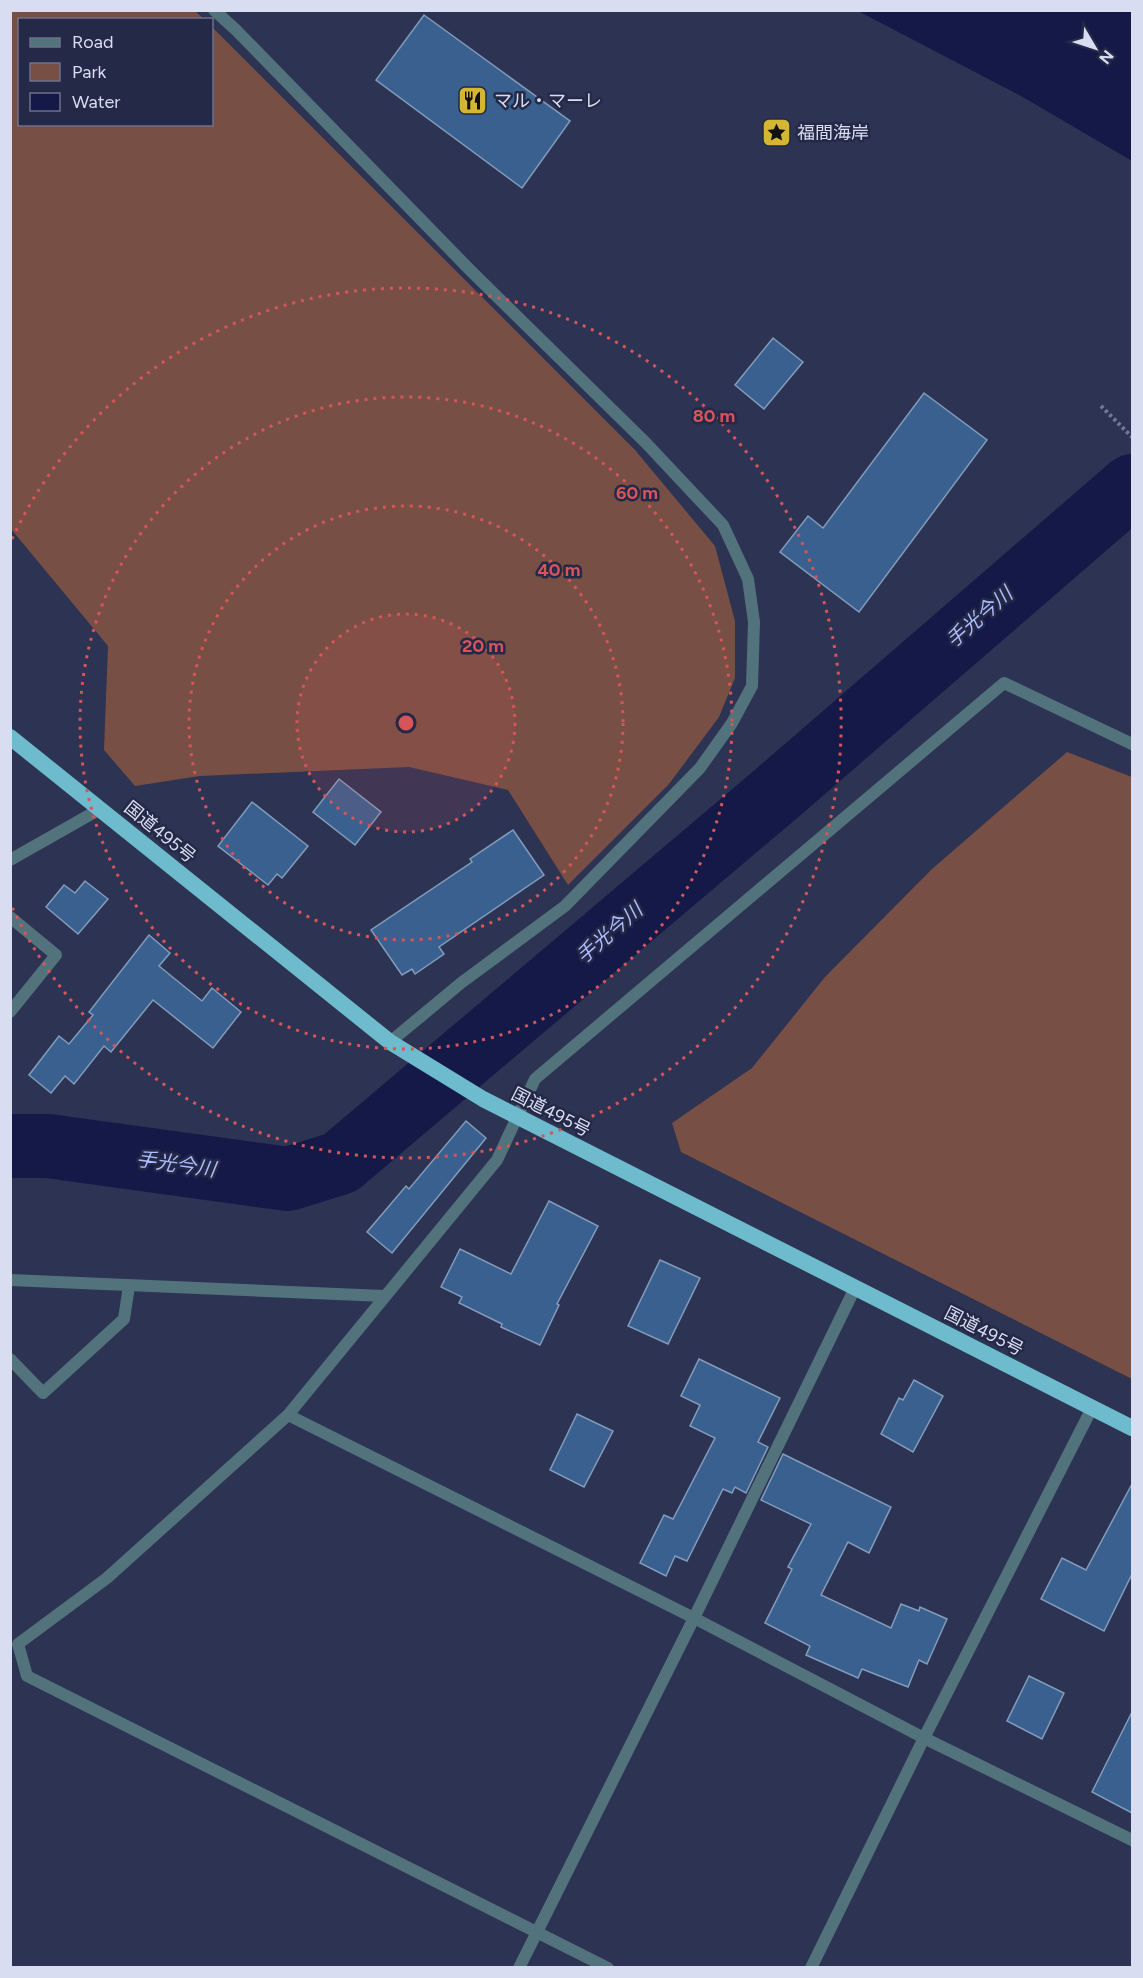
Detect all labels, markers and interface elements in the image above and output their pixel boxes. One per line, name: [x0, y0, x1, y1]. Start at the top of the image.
legend: [18, 18, 213, 126]
north arrow: [1065, 18, 1125, 78]
text: Road: [72, 31, 113, 53]
text: N: [1095, 46, 1118, 68]
text: Park: [72, 61, 107, 83]
restaurant icon: マル・マーレ: [457, 85, 489, 117]
place label: マル・マーレ: [494, 90, 602, 112]
text: Water: [72, 91, 120, 113]
place icon: 福間海岸: [760, 117, 792, 149]
place label: 福間海岸: [797, 122, 869, 144]
text: 80 m: [693, 405, 735, 427]
text: 60 m: [616, 482, 658, 504]
text: 40 m: [537, 559, 581, 581]
water label: 手光今川: [941, 580, 1019, 652]
text: 20 m: [462, 635, 504, 657]
centre of rings: [396, 713, 416, 733]
street label: 国道495号: [120, 796, 200, 868]
water label: 手光今川: [571, 896, 649, 968]
street label: 国道495号: [508, 1083, 594, 1141]
water label: 手光今川: [135, 1147, 219, 1182]
street label: 国道495号: [941, 1302, 1027, 1360]

